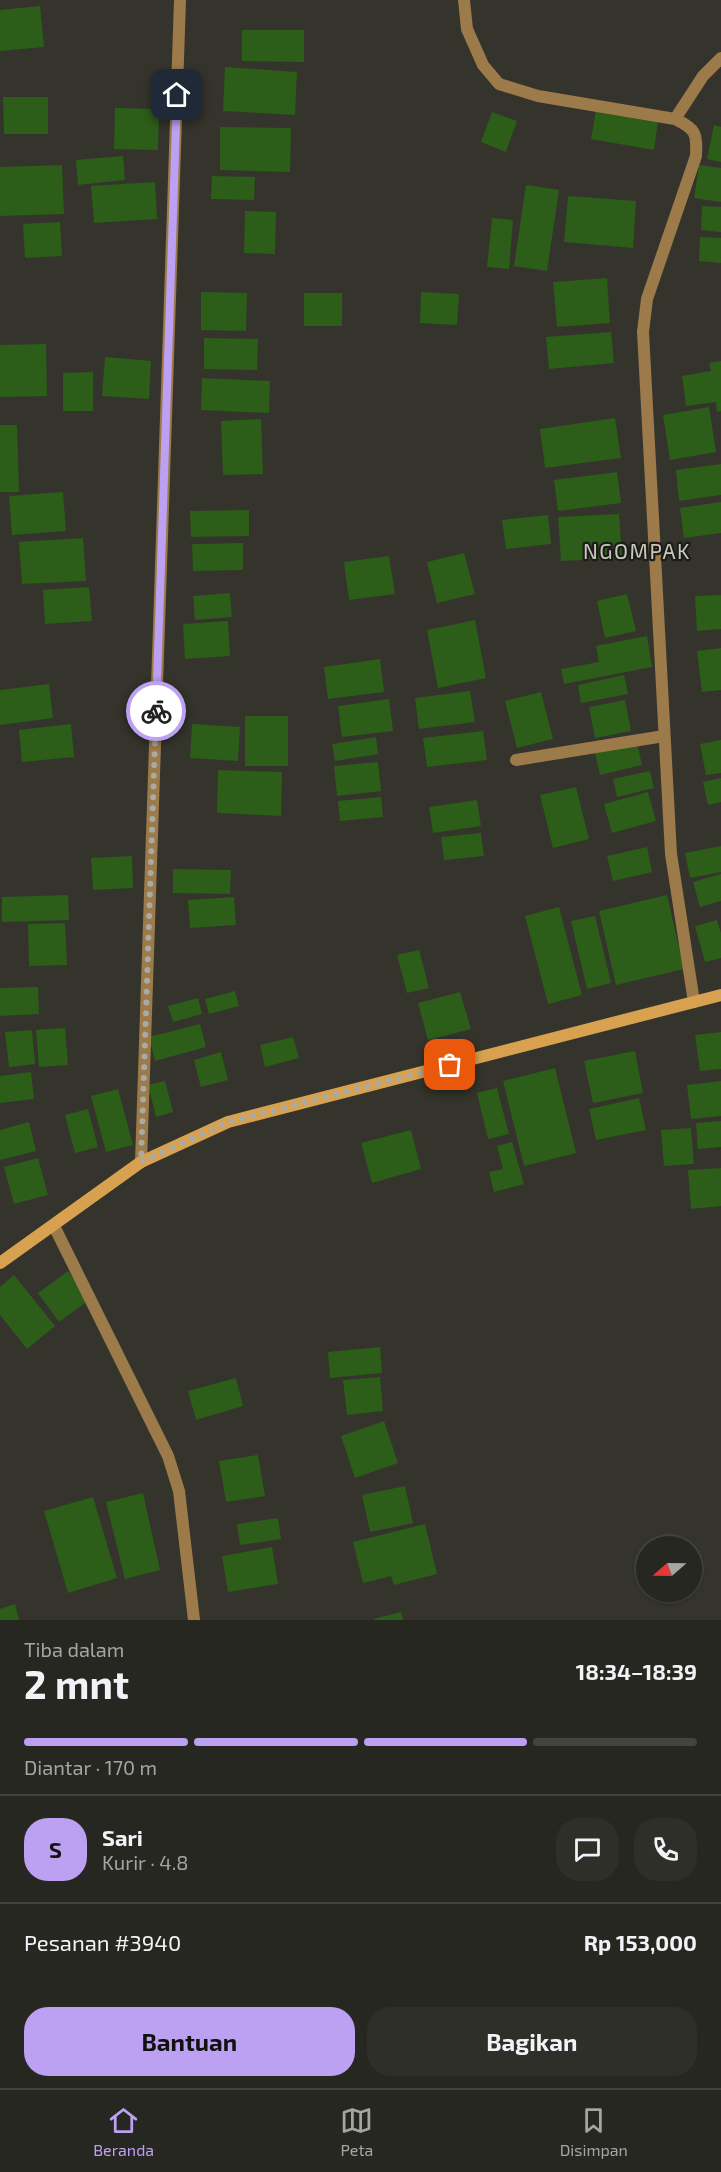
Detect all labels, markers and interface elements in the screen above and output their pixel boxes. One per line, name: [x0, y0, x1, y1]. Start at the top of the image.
pin: [151, 69, 202, 120]
icon: home: [160, 78, 193, 111]
district label: NGOMPAK: [583, 538, 691, 563]
courier: [126, 681, 186, 741]
icon: bike: [140, 695, 173, 728]
pin: [424, 1039, 475, 1090]
icon: bag: [433, 1048, 466, 1081]
north arrow: [636, 1536, 702, 1602]
map controls: [636, 1536, 702, 1602]
text: Tiba dalam: [24, 1637, 124, 1661]
text: 18:34–18:39: [576, 1658, 697, 1684]
text: 2 mnt: [24, 1660, 129, 1707]
text: Diantar · 170 m: [24, 1755, 157, 1779]
button: chat: [556, 1818, 619, 1881]
button: phone: [634, 1818, 697, 1881]
text: Sari: [102, 1824, 143, 1850]
text: S: [49, 1836, 62, 1862]
text: Kurir · 4.8: [102, 1850, 188, 1874]
text: Pesanan #3940: [24, 1929, 181, 1955]
text: Rp 153,000: [584, 1929, 697, 1955]
button: Bantuan: [24, 2007, 355, 2076]
button: Bagikan: [367, 2007, 697, 2076]
tab: Beranda: [93, 2104, 154, 2159]
tab: Peta: [340, 2104, 373, 2159]
tab: Disimpan: [560, 2104, 628, 2159]

